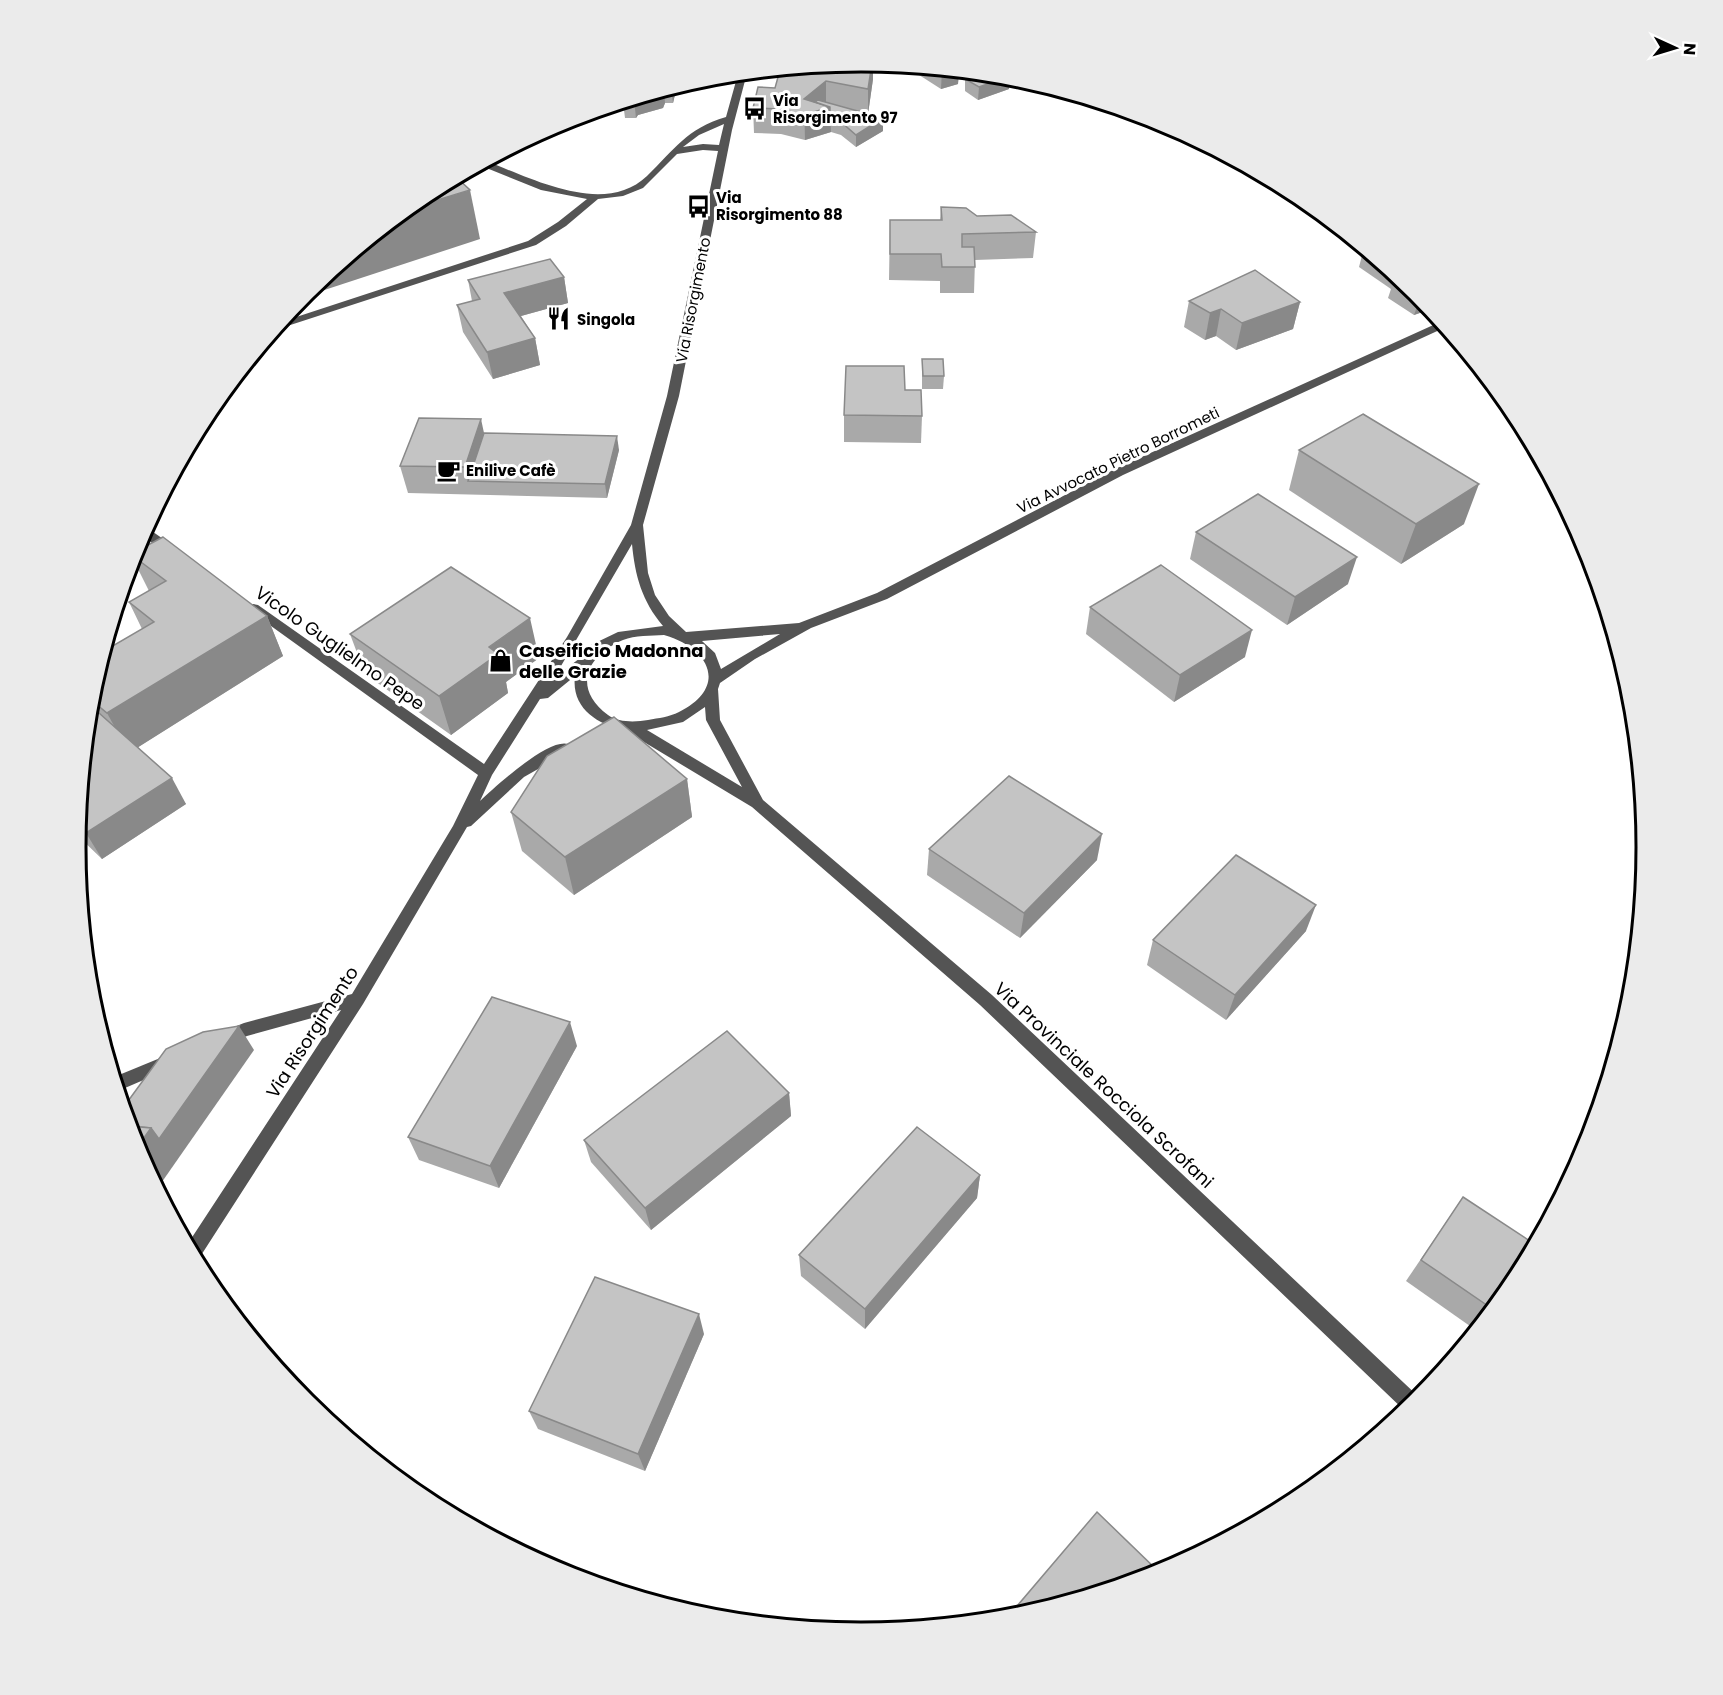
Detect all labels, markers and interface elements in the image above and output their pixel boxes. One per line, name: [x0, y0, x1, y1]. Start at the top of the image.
north arrow: [1645, 18, 1705, 78]
text: N: [1678, 42, 1701, 56]
place label: Via Risorgimento 97: [773, 90, 897, 128]
bus stop icon: Via Risorgimento 97: [742, 96, 768, 122]
place label: Via Risorgimento 88: [716, 187, 843, 225]
bus stop icon: Via Risorgimento 88: [685, 193, 711, 219]
street label: Via Risorgimento: [671, 236, 715, 364]
restaurant icon: Singola: [546, 306, 572, 332]
place label: Singola: [577, 309, 635, 330]
street label: Via Avvocato Pietro Borrometi: [1013, 402, 1223, 518]
cafe icon: Enilive Cafè: [435, 457, 461, 483]
place label: Enilive Cafè: [466, 460, 556, 481]
street label: Vicolo Guglielmo Pepe: [250, 580, 430, 716]
place label: Caseificio Madonna delle Grazie: [519, 638, 704, 684]
shop icon: Caseificio Madonna delle Grazie: [488, 647, 514, 673]
street label: Via Risorgimento: [260, 961, 364, 1103]
street label: Via Provinciale Rocciola Scrofani: [989, 976, 1219, 1194]

